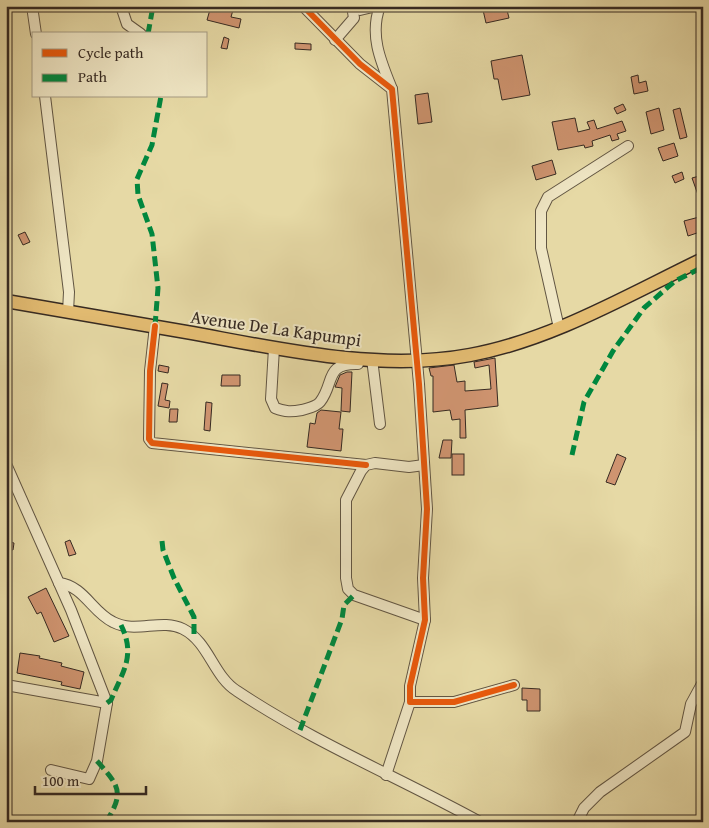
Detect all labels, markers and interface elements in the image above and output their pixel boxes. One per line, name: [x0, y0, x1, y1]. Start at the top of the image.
legend: [32, 32, 208, 98]
text: Cycle path: [78, 42, 144, 63]
text: Path: [78, 66, 107, 87]
street label: Avenue De La Kapumpi: [189, 303, 363, 353]
scale bar: [35, 763, 146, 795]
text: 100 m: [42, 770, 80, 791]

